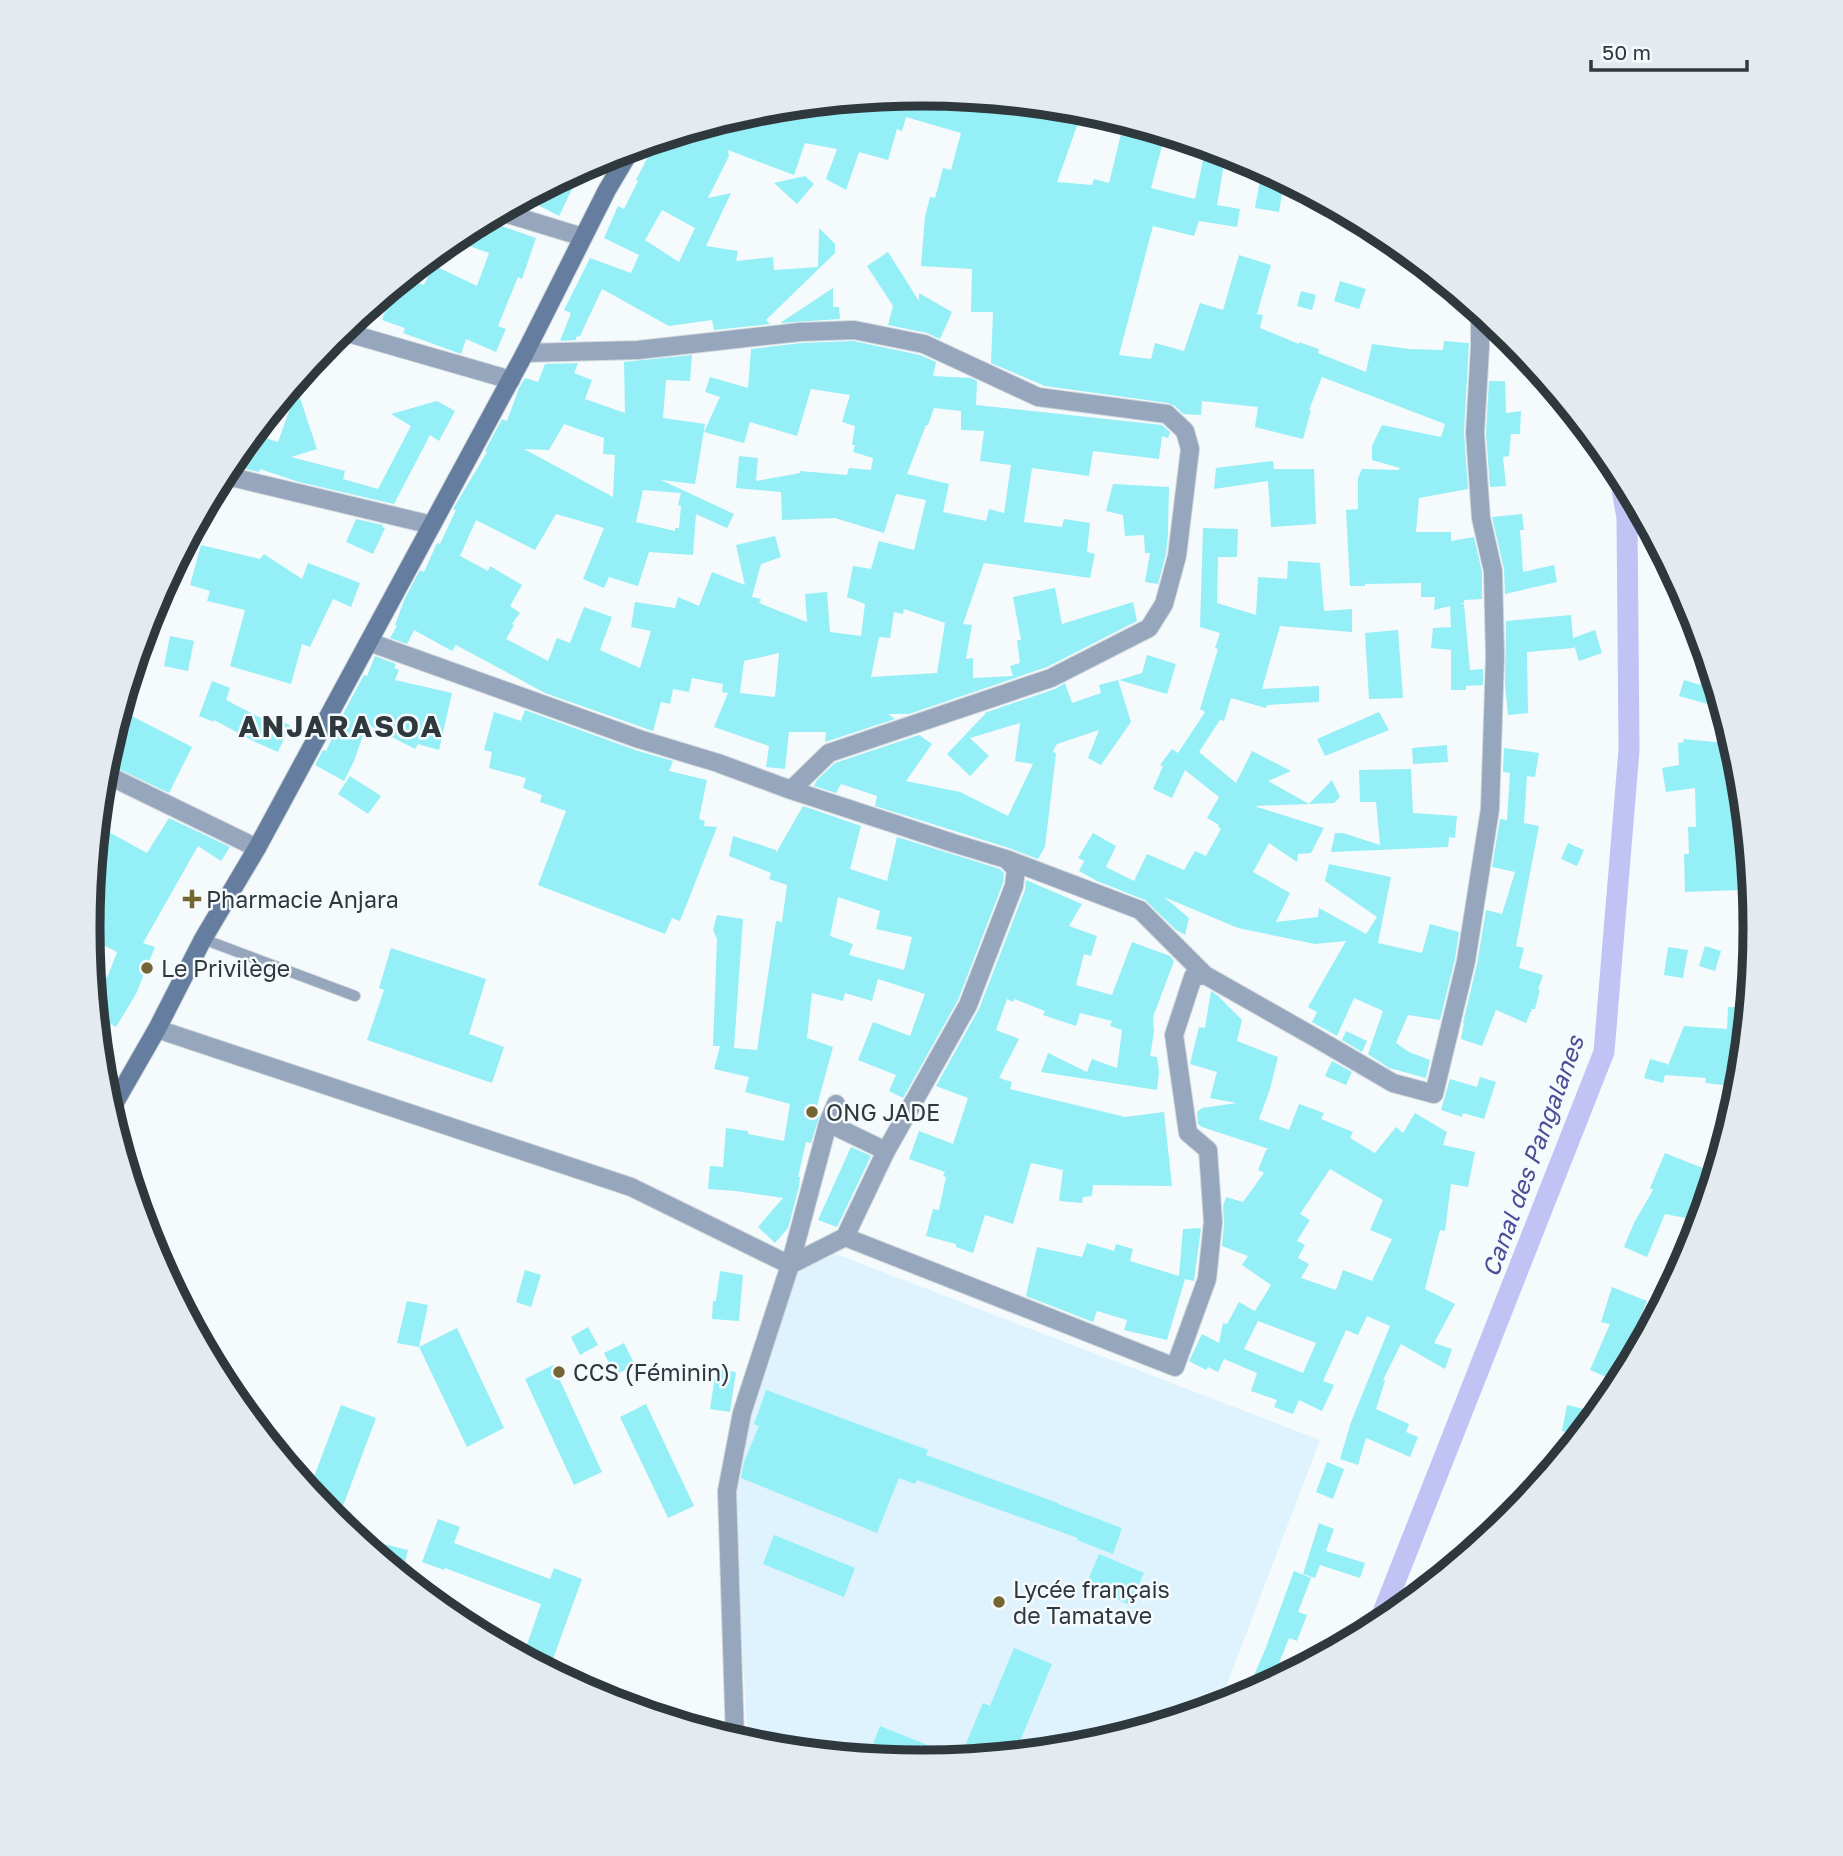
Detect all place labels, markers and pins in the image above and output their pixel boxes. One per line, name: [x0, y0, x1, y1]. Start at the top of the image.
place label: Pharmacie Anjara: [206, 885, 399, 913]
marker: Pharmacie Anjara: [184, 891, 200, 907]
place label: Le Privilège: [161, 954, 290, 982]
marker: Le Privilège: [139, 960, 155, 976]
place label: ONG JADE: [826, 1098, 940, 1126]
marker: ONG JADE: [804, 1104, 820, 1120]
place label: CCS (Féminin): [573, 1358, 730, 1386]
marker: CCS (Féminin): [551, 1364, 567, 1380]
place label: Lycée français de Tamatave: [1013, 1575, 1170, 1629]
marker: Lycée français de Tamatave: [991, 1594, 1007, 1610]

